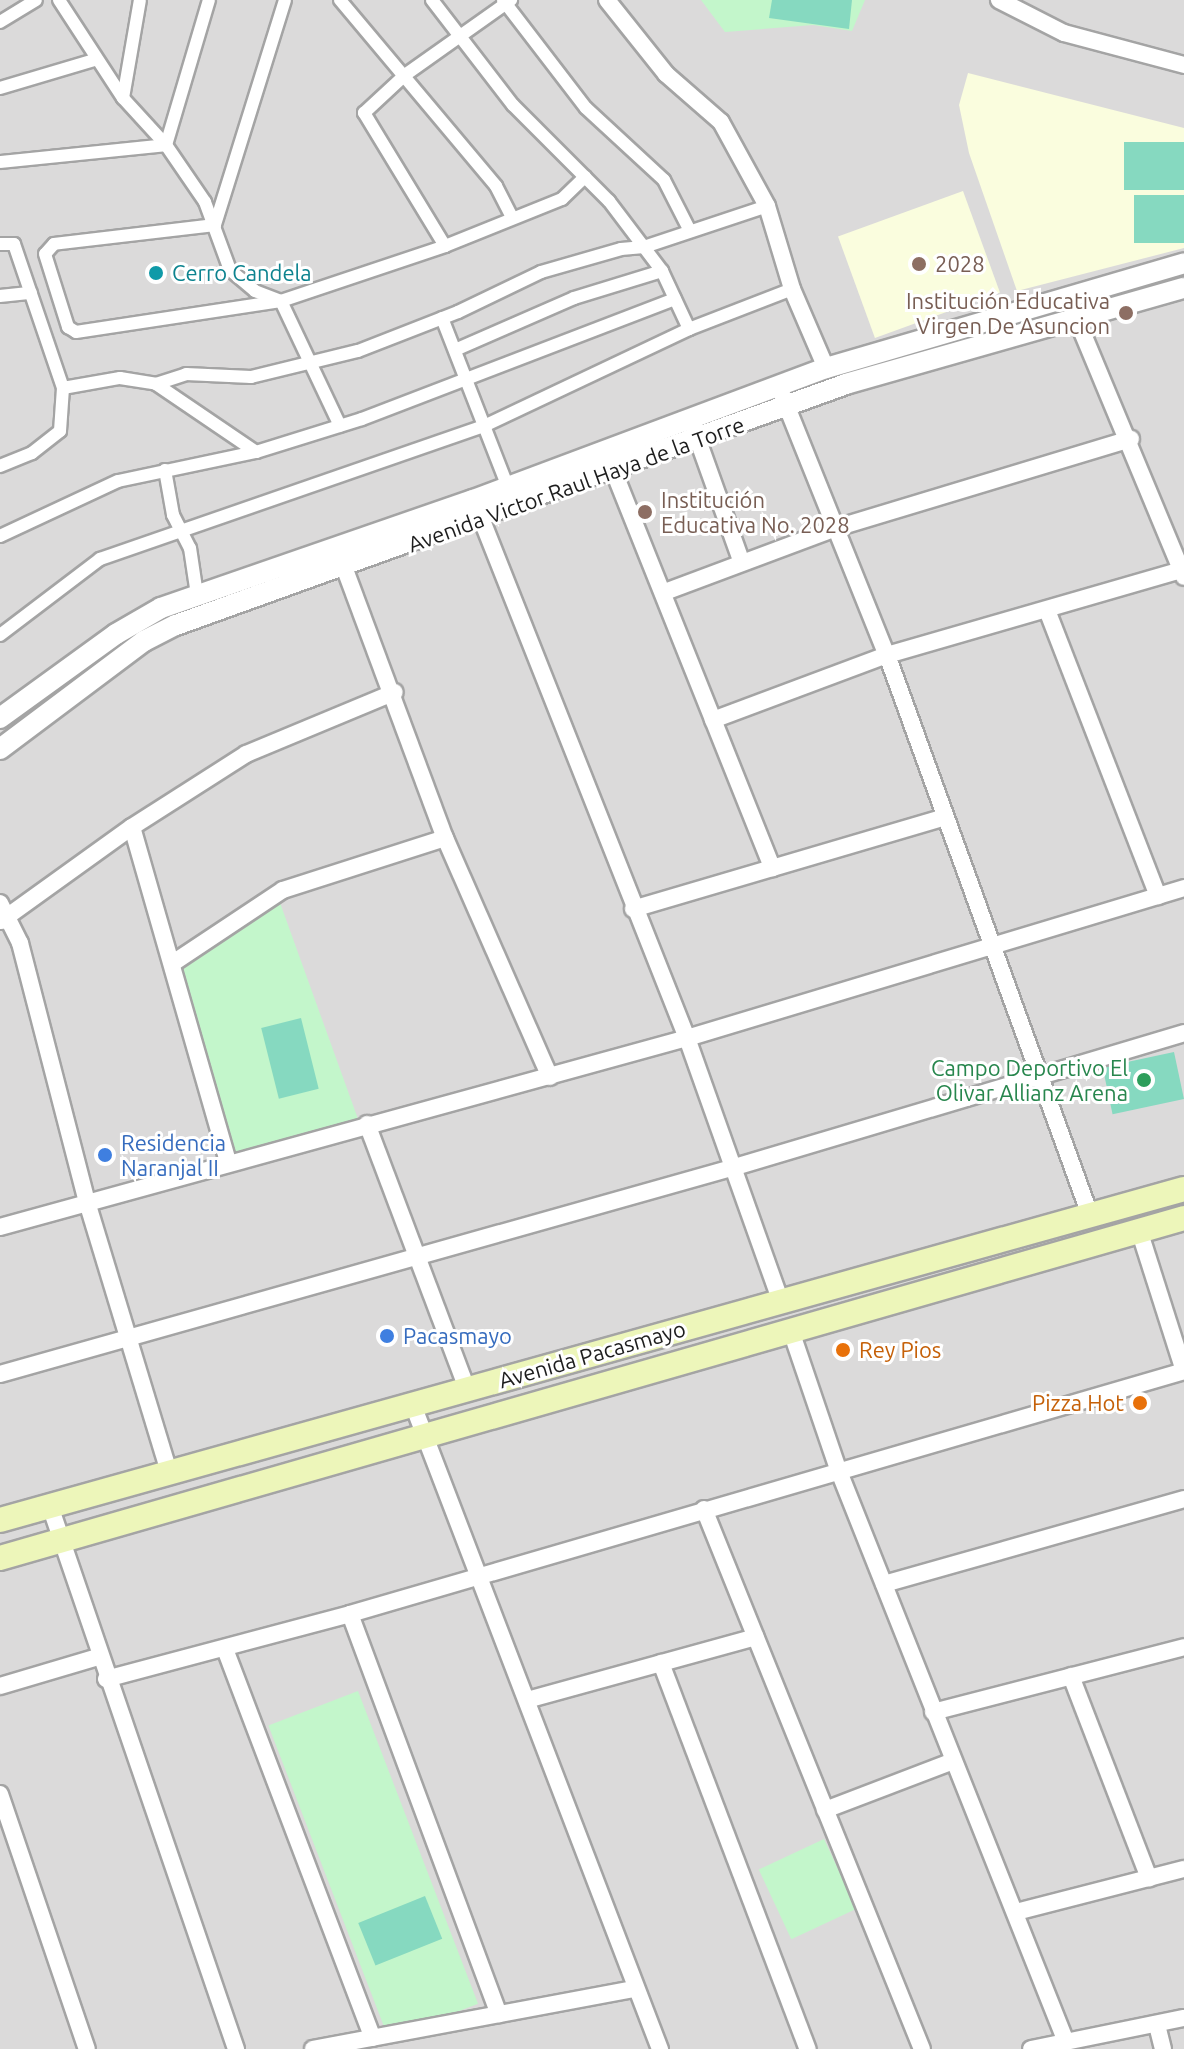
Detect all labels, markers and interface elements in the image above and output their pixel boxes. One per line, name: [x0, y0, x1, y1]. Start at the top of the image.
place label: 2028: [935, 251, 985, 277]
marker: 2028: [910, 255, 928, 273]
place label: Cerro Candela: [172, 260, 312, 286]
marker: Cerro Candela: [147, 264, 165, 282]
place label: Institución Educativa Virgen De Asuncion: [906, 287, 1110, 338]
marker: Institución Educativa Virgen De Asuncion: [1117, 304, 1135, 322]
street label: Avenida Victor Raul Haya de la Torre: [404, 411, 748, 557]
place label: Institución Educativa No. 2028: [661, 486, 850, 538]
marker: Institución Educativa No. 2028: [636, 503, 654, 521]
place label: Campo Deportivo El Olivar Allianz Arena: [931, 1054, 1128, 1106]
marker: Campo Deportivo El Olivar Allianz Arena: [1135, 1071, 1153, 1089]
place label: Residencia Naranjal II: [121, 1129, 226, 1180]
marker: Residencia Naranjal II: [96, 1146, 114, 1164]
street label: Avenida Pacasmayo: [496, 1315, 688, 1393]
place label: Pacasmayo: [403, 1323, 512, 1349]
marker: Pacasmayo: [378, 1327, 396, 1345]
place label: Rey Pios: [859, 1337, 941, 1363]
marker: Rey Pios: [834, 1341, 852, 1359]
place label: Pizza Hot: [1032, 1390, 1124, 1416]
marker: Pizza Hot: [1131, 1394, 1149, 1412]

